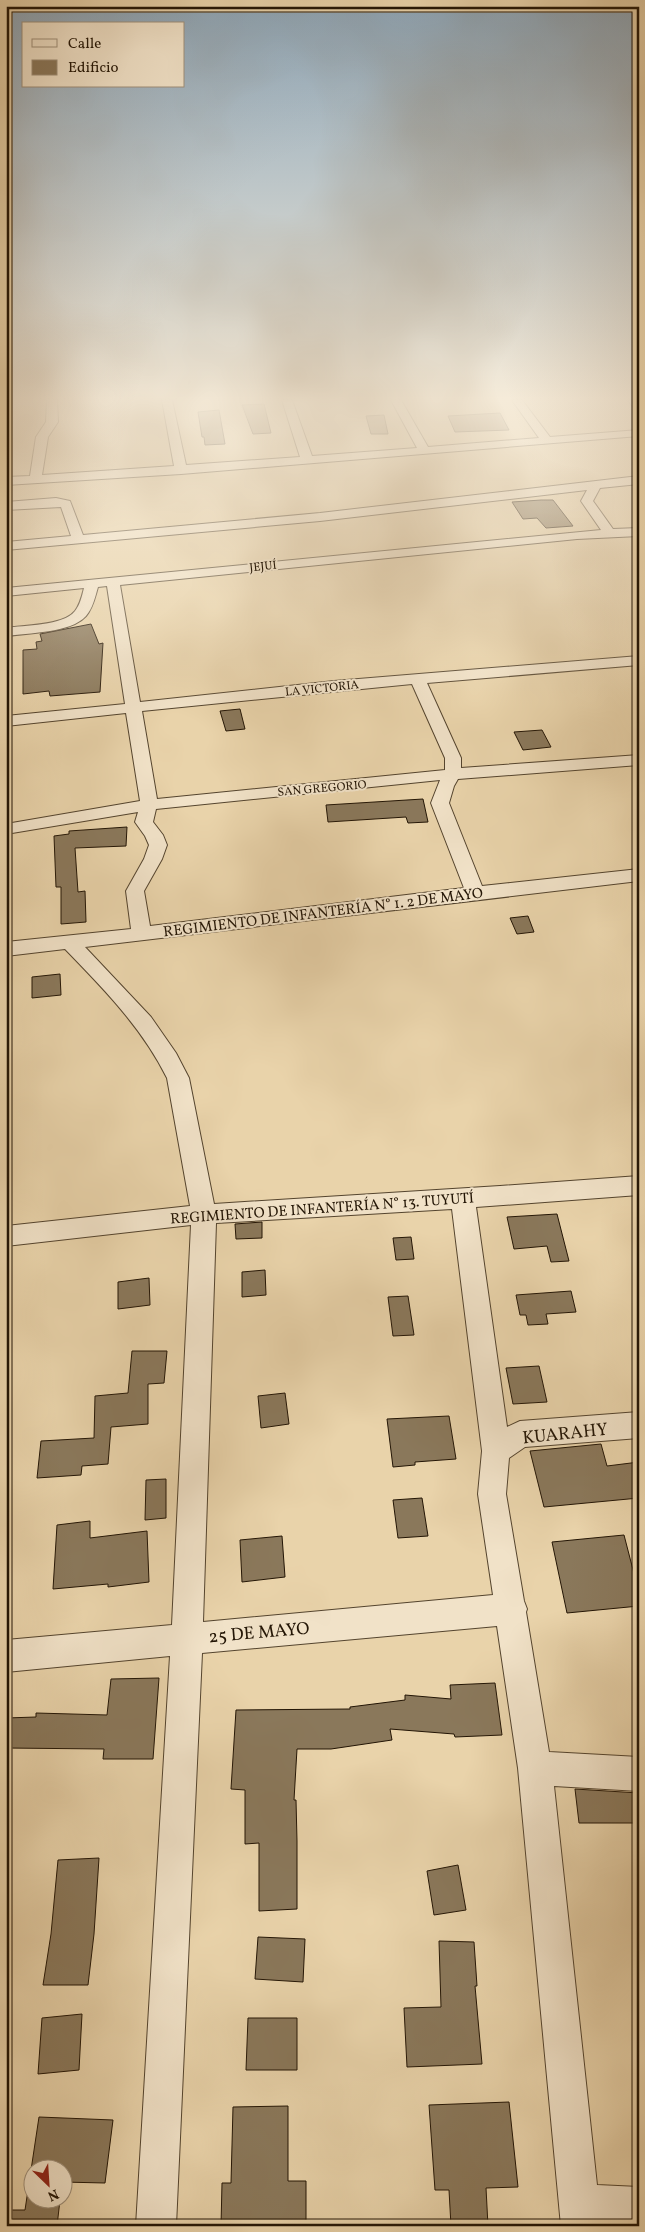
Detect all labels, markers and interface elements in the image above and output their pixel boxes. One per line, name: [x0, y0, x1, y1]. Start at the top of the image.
legend: [22, 22, 185, 88]
text: Calle: [68, 34, 101, 55]
text: Edificio: [68, 58, 119, 79]
street label: JEJUÍ: [249, 557, 278, 576]
street label: LA VICTORIA: [284, 677, 360, 701]
street label: SAN GREGORIO: [277, 777, 368, 801]
street label: REGIMIENTO DE INFANTERÍA N° 1. 2 DE MAYO: [162, 883, 484, 944]
street label: REGIMIENTO DE INFANTERÍA N° 13. TUYUTÍ: [170, 1188, 475, 1231]
street label: KUARAHY: [521, 1418, 609, 1451]
street label: 25 DE MAYO: [208, 1617, 311, 1650]
north arrow: [22, 2160, 72, 2210]
text: N: [44, 2184, 61, 2205]

